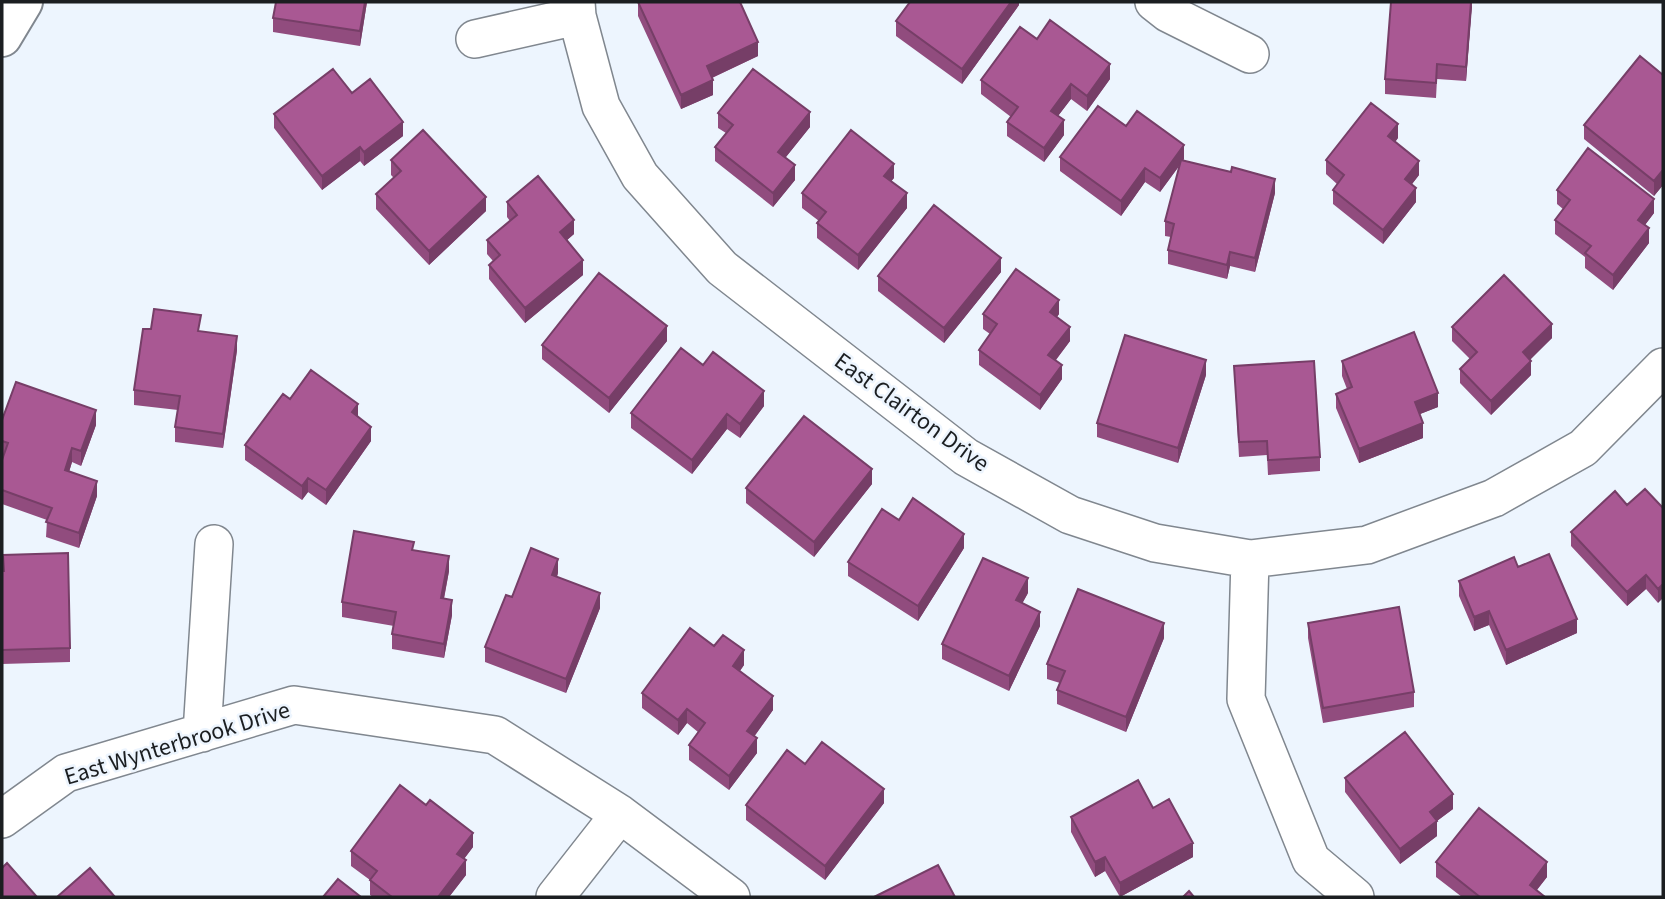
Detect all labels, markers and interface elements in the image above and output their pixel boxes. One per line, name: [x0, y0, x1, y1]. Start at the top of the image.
street label: East Clairton Drive: [827, 344, 996, 481]
street label: East Wynterbrook Drive: [60, 692, 294, 794]

